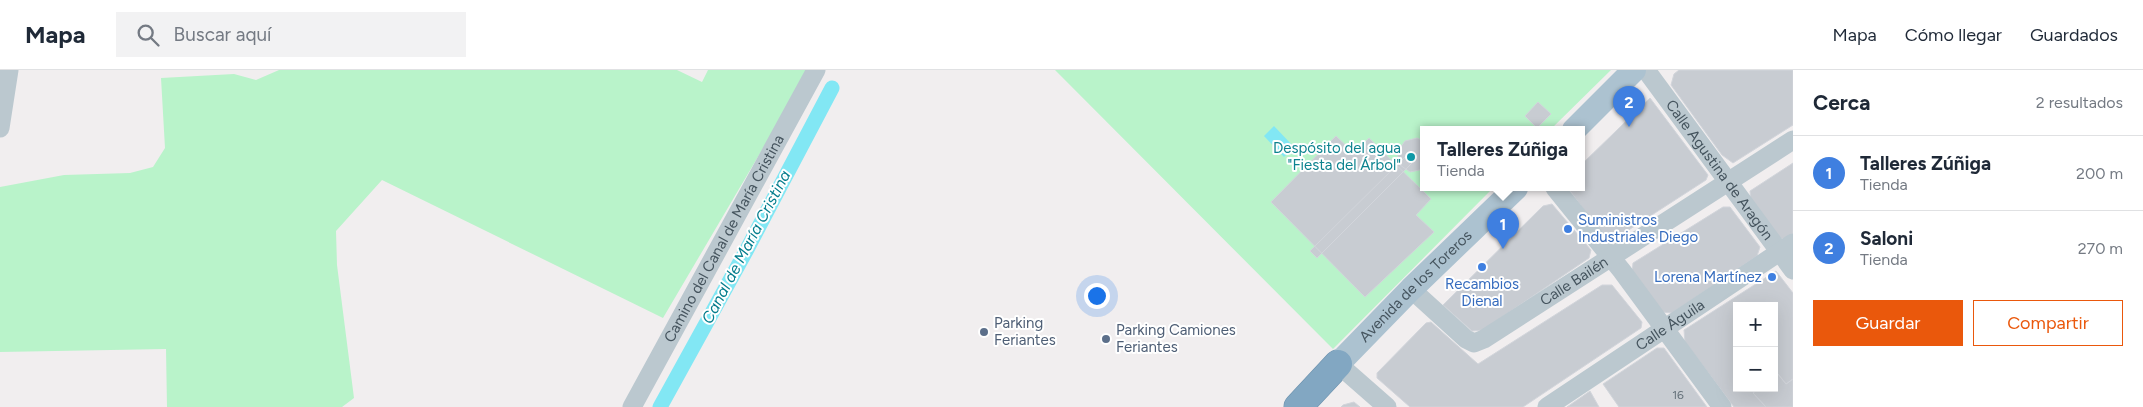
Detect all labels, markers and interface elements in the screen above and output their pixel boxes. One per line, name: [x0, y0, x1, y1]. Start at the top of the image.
search box: [116, 12, 466, 57]
text: Mapa: [25, 20, 86, 49]
icon: search: [134, 21, 162, 49]
text: Buscar aquí: [174, 23, 271, 46]
text: Mapa: [1832, 24, 1877, 46]
text: Cómo llegar: [1905, 24, 2002, 46]
text: Guardados: [2030, 24, 2118, 46]
pin: 2: [1613, 86, 1645, 127]
text: Cerca: [1813, 90, 1870, 115]
text: 2 resultados: [2036, 93, 2123, 112]
street label: Calle Agustina de Aragón: [1662, 96, 1777, 244]
popup: [1420, 126, 1585, 191]
street label: Camino del Canal de María Cristina: [660, 132, 788, 344]
text: Talleres Zúñiga: [1437, 138, 1568, 161]
place label: Despósito del agua "Fiesta del Árbol": [1273, 139, 1401, 174]
marker: Despósito del agua "Fiesta del Árbol": [1405, 151, 1417, 163]
text: Talleres Zúñiga: [1860, 152, 1991, 175]
text: Tienda: [1437, 161, 1485, 180]
text: 1: [1826, 164, 1832, 183]
text: 200 m: [2076, 164, 2123, 183]
water label: Canal de María Cristina: [697, 167, 795, 327]
text: Tienda: [1860, 175, 1908, 194]
pin: 1: [1487, 208, 1519, 249]
place label: Suministros Industriales Diego: [1578, 211, 1698, 246]
marker: Suministros Industriales Diego: [1562, 223, 1574, 235]
street label: Avenida de los Toreros: [1355, 226, 1476, 346]
text: Saloni: [1860, 227, 1913, 250]
text: 2: [1824, 239, 1834, 258]
text: 270 m: [2078, 239, 2123, 258]
text: Tienda: [1860, 250, 1908, 269]
street label: Calle Bailén: [1537, 253, 1611, 310]
marker: Recambios Dienal: [1476, 261, 1488, 273]
place label: Lorena Martínez: [1654, 268, 1762, 286]
marker: Lorena Martínez: [1766, 271, 1778, 283]
place label: Recambios Dienal: [1445, 275, 1519, 310]
your location: [1084, 283, 1110, 309]
street label: Calle Águila: [1632, 296, 1708, 354]
button: Guardar: [1813, 300, 1963, 346]
button: Compartir: [1973, 300, 2123, 346]
map controls: [1733, 302, 1778, 392]
button: +: [1733, 302, 1778, 347]
place label: Parking Feriantes: [994, 314, 1056, 349]
place label: Parking Camiones Feriantes: [1116, 321, 1236, 356]
marker: Parking Feriantes: [978, 326, 990, 338]
marker: Parking Camiones Feriantes: [1100, 333, 1112, 345]
button: −: [1733, 347, 1778, 392]
house number: 16: [1672, 388, 1684, 402]

